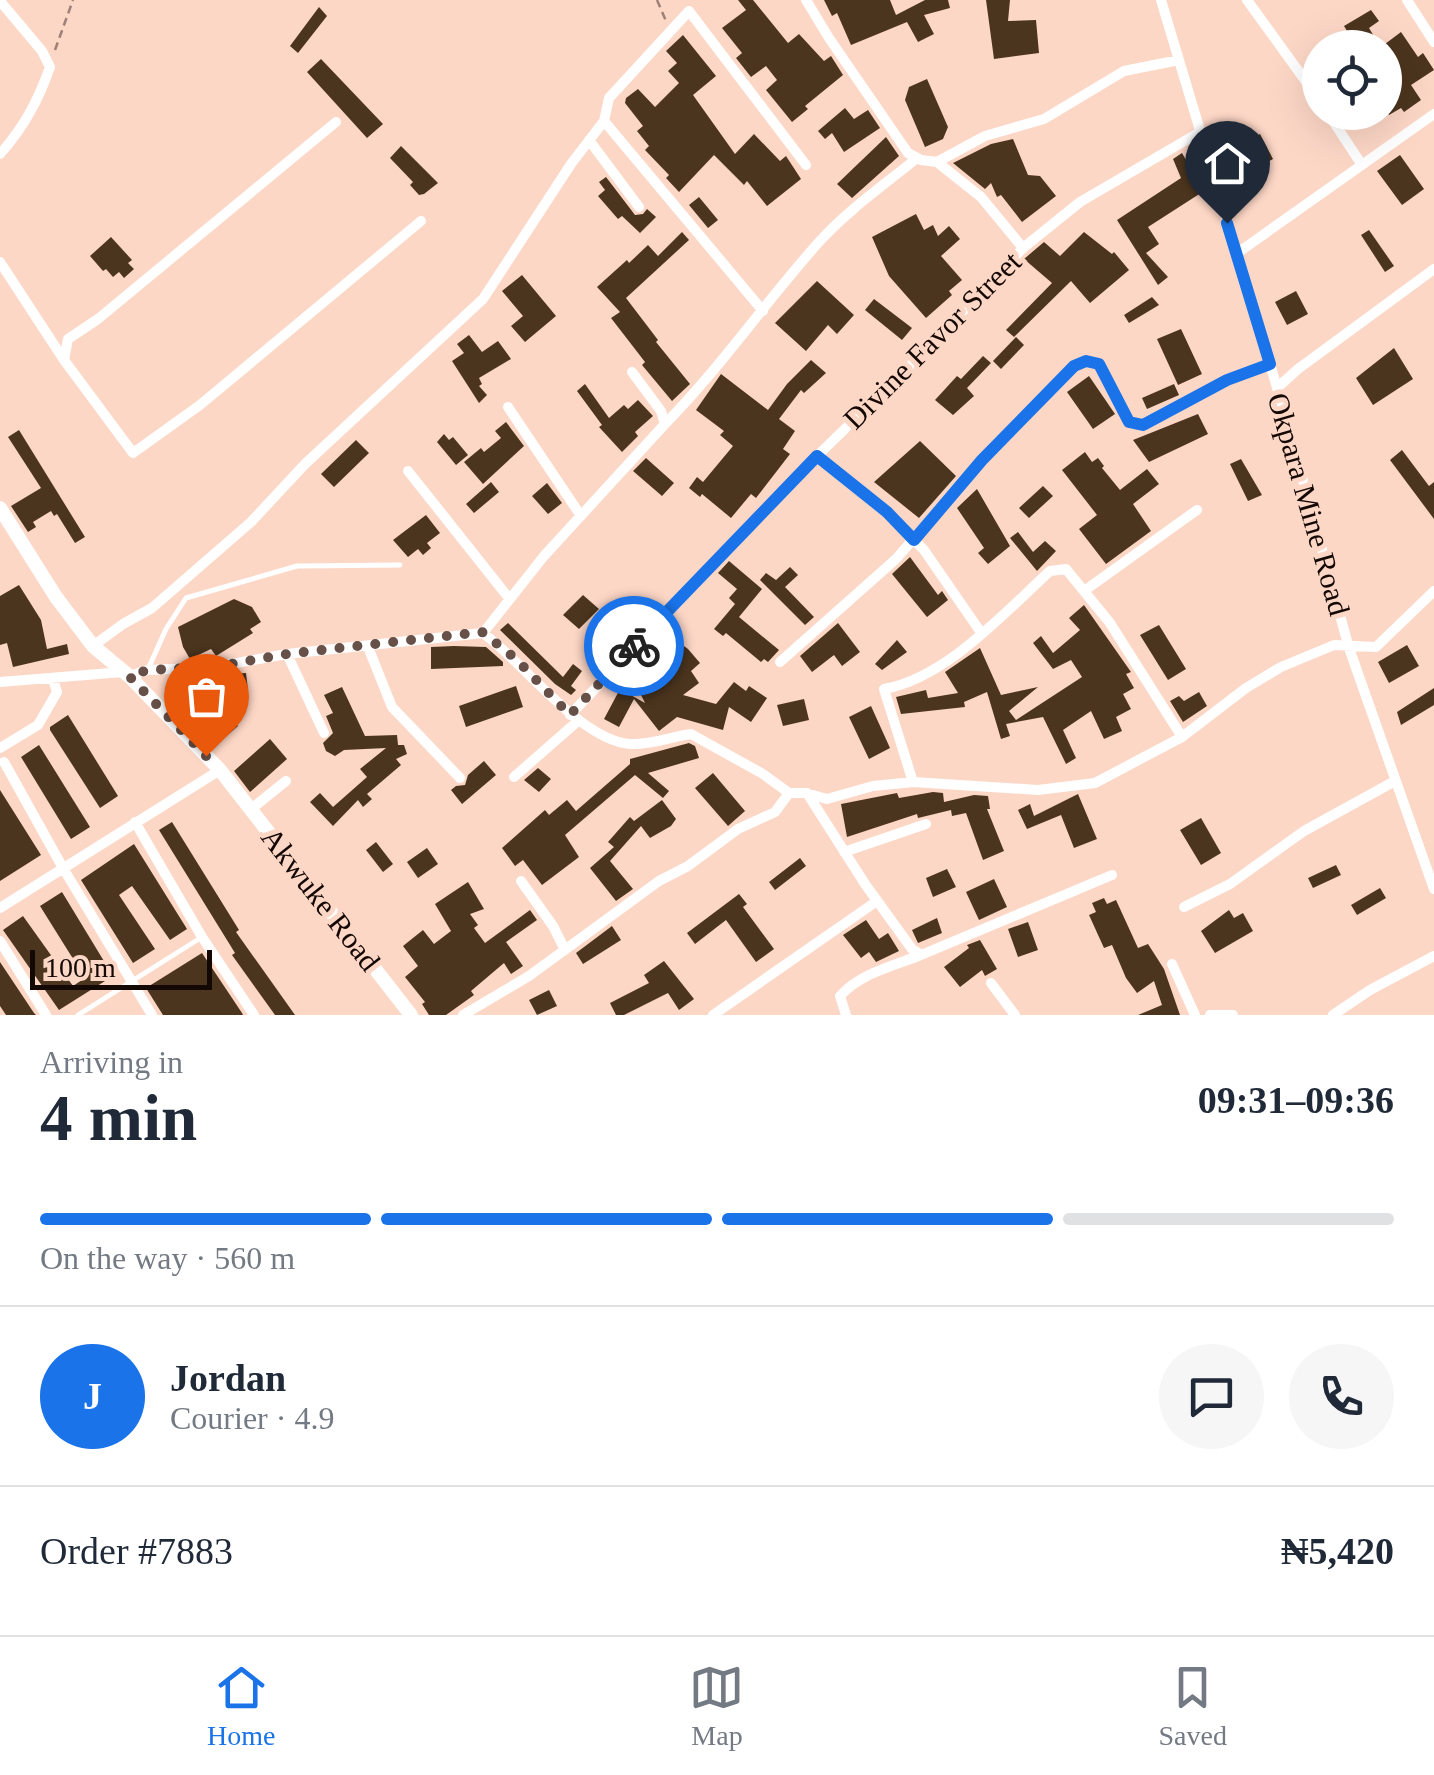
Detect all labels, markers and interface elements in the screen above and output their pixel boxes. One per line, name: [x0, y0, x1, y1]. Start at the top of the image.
map controls: [1302, 30, 1402, 130]
button: locate: [1302, 30, 1402, 130]
pin: [1185, 121, 1270, 224]
icon: home: [1200, 136, 1255, 191]
street label: Divine Favor Street: [837, 244, 1028, 435]
street label: Okpara Mine Road: [1261, 389, 1357, 619]
courier: [584, 596, 684, 696]
icon: bike: [607, 619, 662, 674]
pin: [164, 654, 249, 757]
icon: bag: [179, 669, 234, 724]
street label: Akwuke Road: [255, 821, 387, 977]
scale bar: [30, 945, 212, 990]
text: 100 m: [45, 952, 116, 983]
text: Arriving in: [40, 1044, 183, 1080]
text: 09:31–09:36: [1198, 1079, 1394, 1121]
text: 4 min: [40, 1082, 197, 1154]
text: On the way · 560 m: [40, 1240, 295, 1276]
button: chat: [1159, 1344, 1264, 1449]
button: phone: [1289, 1344, 1394, 1449]
text: Jordan: [170, 1357, 286, 1399]
text: J: [83, 1375, 102, 1417]
text: Courier · 4.9: [170, 1400, 334, 1436]
text: Order #7883: [40, 1530, 233, 1572]
text: ₦5,420: [1281, 1530, 1394, 1572]
tab: Home: [207, 1660, 275, 1752]
tab: Map: [689, 1660, 744, 1752]
tab: Saved: [1159, 1660, 1227, 1752]

